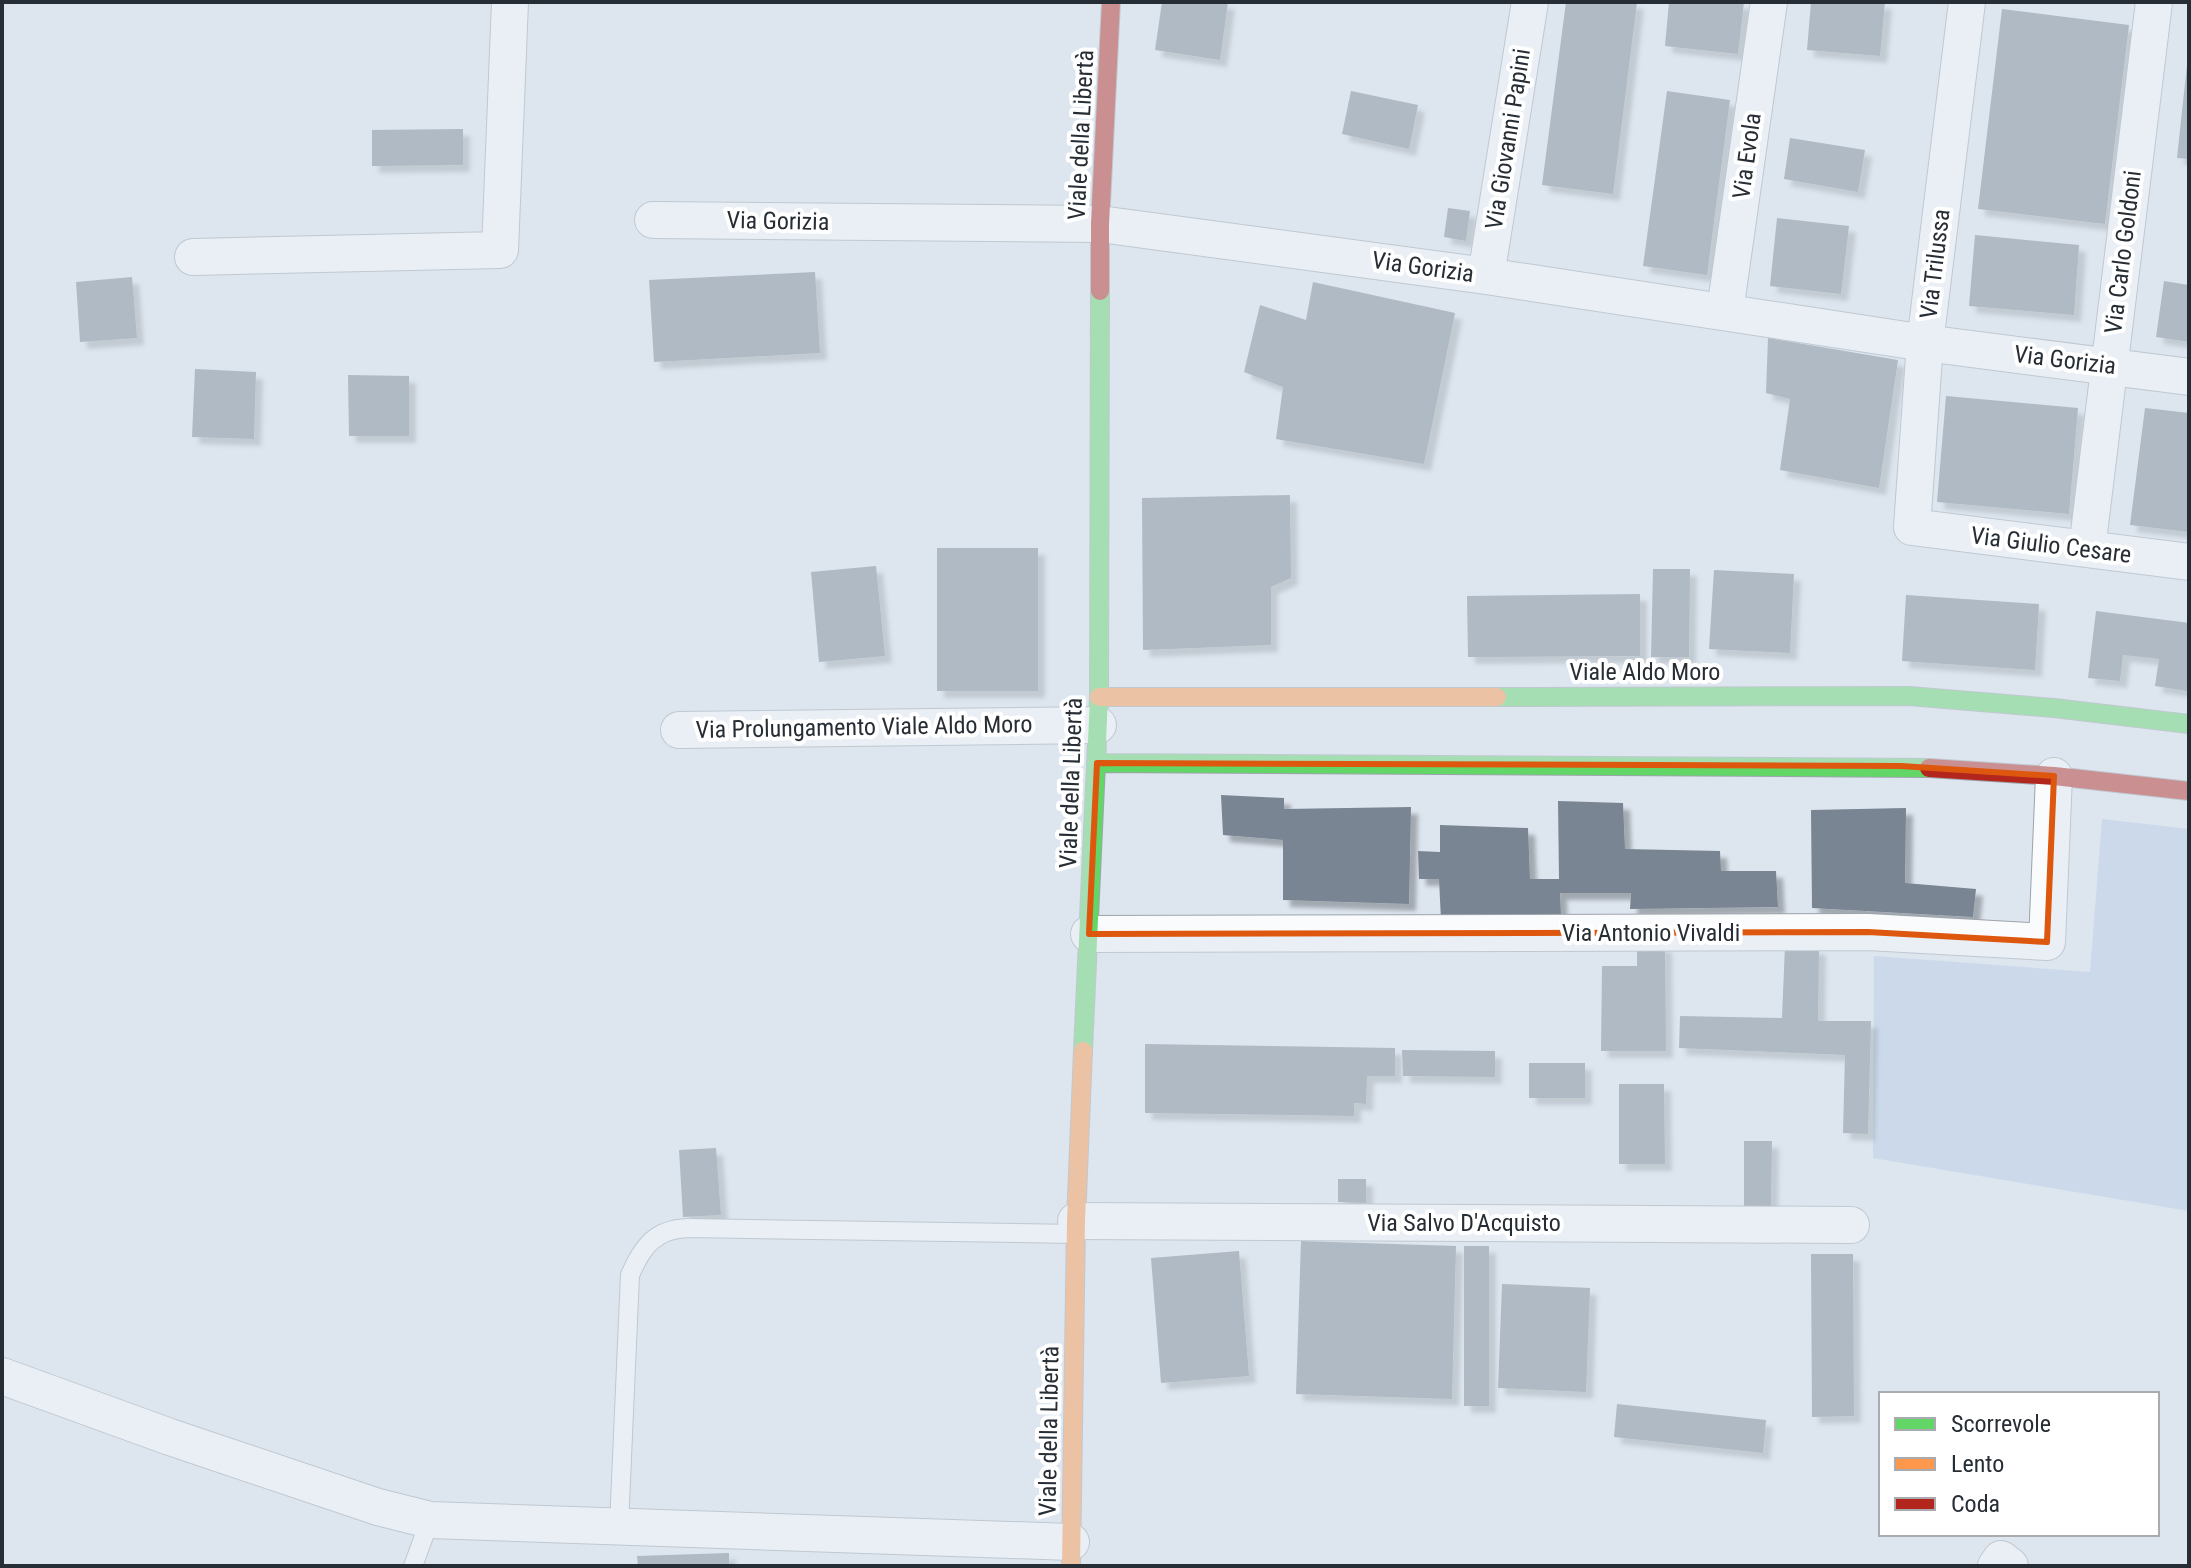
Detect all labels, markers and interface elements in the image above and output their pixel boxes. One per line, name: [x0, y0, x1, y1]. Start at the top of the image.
street label: Via Giovanni Papini: [1480, 47, 1536, 231]
street label: Viale della Libertà: [1063, 49, 1099, 221]
street label: Via Evola: [1727, 111, 1767, 201]
street label: Via Carlo Goldoni: [2099, 169, 2147, 335]
street label: Via Gorizia: [726, 206, 830, 236]
street label: Via Trilussa: [1914, 207, 1956, 321]
street label: Via Gorizia: [1370, 246, 1476, 288]
street label: Via Gorizia: [2012, 340, 2118, 380]
street label: Via Giulio Cesare: [1969, 521, 2133, 569]
street label: Viale Aldo Moro: [1570, 658, 1720, 686]
street label: Viale della Libertà: [1054, 697, 1088, 869]
street label: Via Prolungamento Viale Aldo Moro: [695, 710, 1033, 744]
street label: Via Antonio Vivaldi: [1562, 919, 1740, 947]
street label: Via Salvo D'Acquisto: [1367, 1209, 1561, 1237]
street label: Viale della Libertà: [1034, 1346, 1064, 1516]
legend: [1879, 1392, 2159, 1536]
text: Scorrevole: [1951, 1410, 2051, 1438]
text: Lento: [1951, 1450, 2004, 1478]
text: Coda: [1951, 1490, 2000, 1518]

